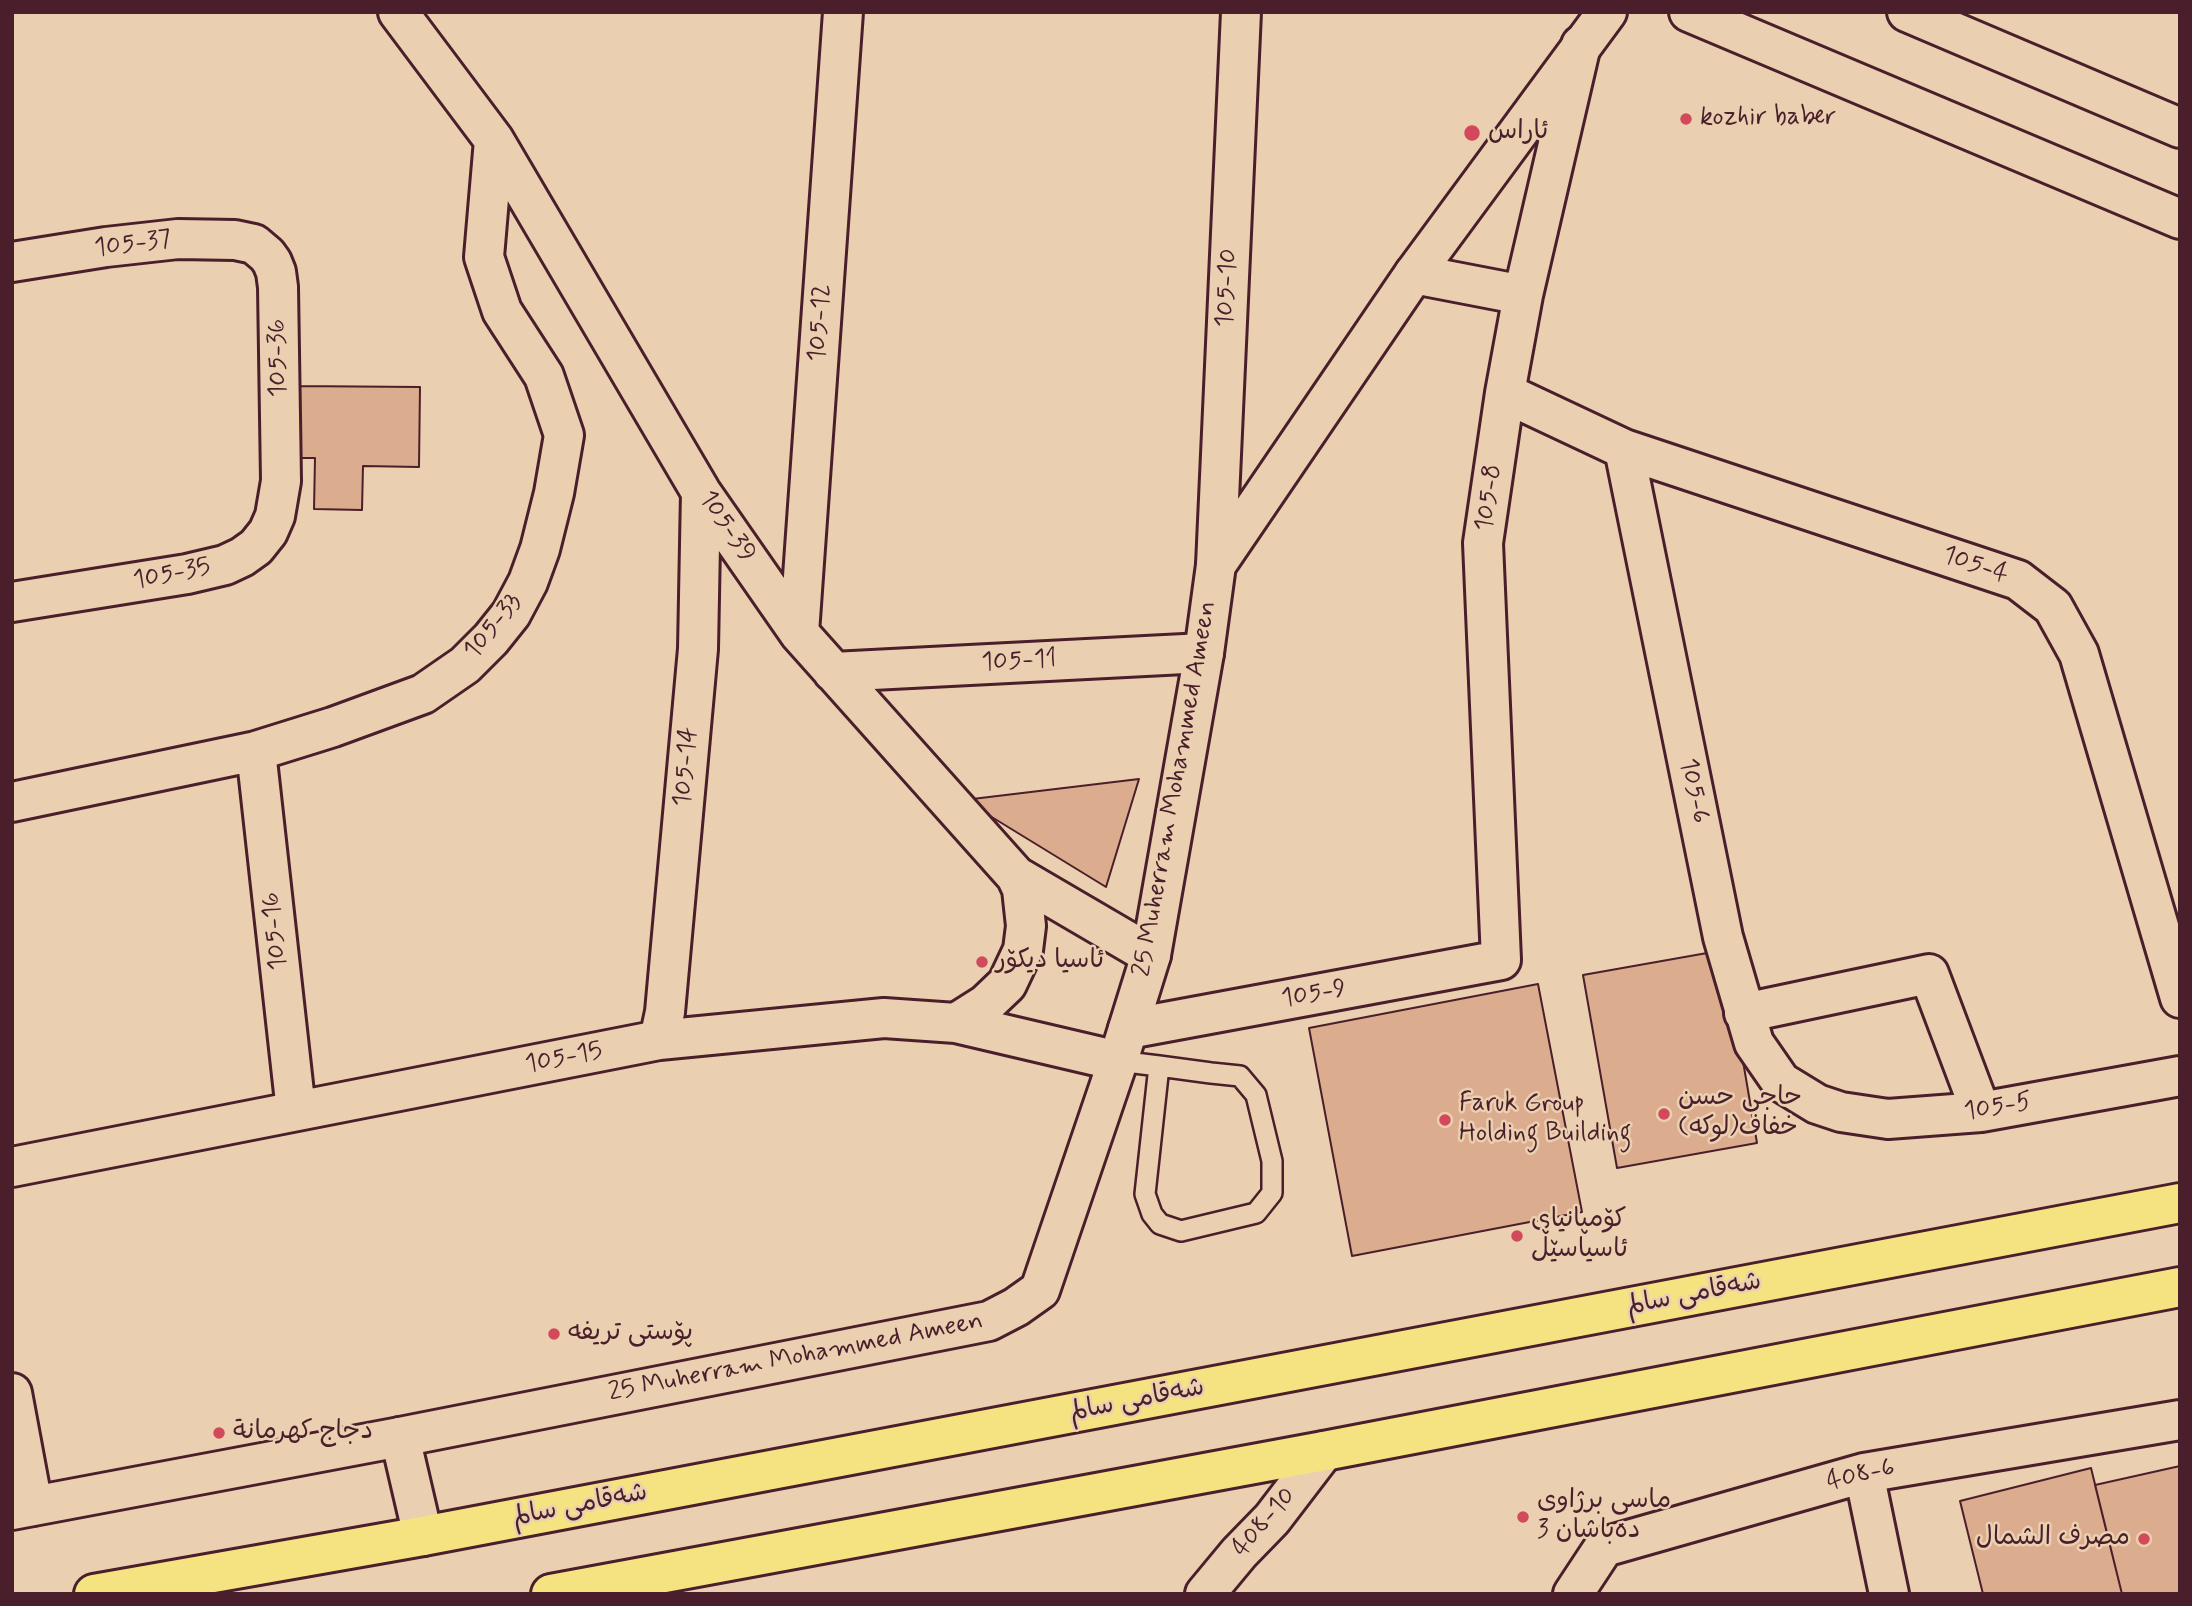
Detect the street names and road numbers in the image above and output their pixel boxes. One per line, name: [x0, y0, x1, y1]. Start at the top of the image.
street label: 105-37: [93, 225, 173, 265]
street label: 105-10: [1210, 248, 1246, 328]
street label: 105-12: [803, 283, 839, 363]
street label: 105-36: [263, 318, 295, 398]
street label: 105-8: [1470, 463, 1510, 533]
street label: 105-39: [691, 485, 761, 569]
street label: 105-4: [1938, 540, 2012, 592]
street label: 105-35: [131, 552, 213, 598]
street label: 105-33: [458, 588, 530, 666]
street label: 25 Muherram Mohammed Ameen: [1128, 599, 1224, 979]
street label: 105-11: [981, 644, 1057, 680]
street label: 105-14: [668, 726, 706, 808]
street label: 105-6: [1671, 756, 1715, 826]
street label: 105-16: [256, 890, 296, 972]
street label: 105-9: [1279, 974, 1349, 1016]
street label: 105-15: [523, 1036, 605, 1082]
street label: 105-5: [1962, 1087, 2034, 1129]
street label: شەقامی سالم: [1624, 1267, 1764, 1323]
street label: 25 Muherram Mohammed Ameen: [606, 1306, 986, 1410]
street label: شەقامی سالم: [1067, 1373, 1207, 1429]
street label: 408-6: [1824, 1453, 1898, 1499]
street label: شەقامی سالم: [510, 1478, 650, 1534]
street label: 408-10: [1226, 1482, 1304, 1564]

